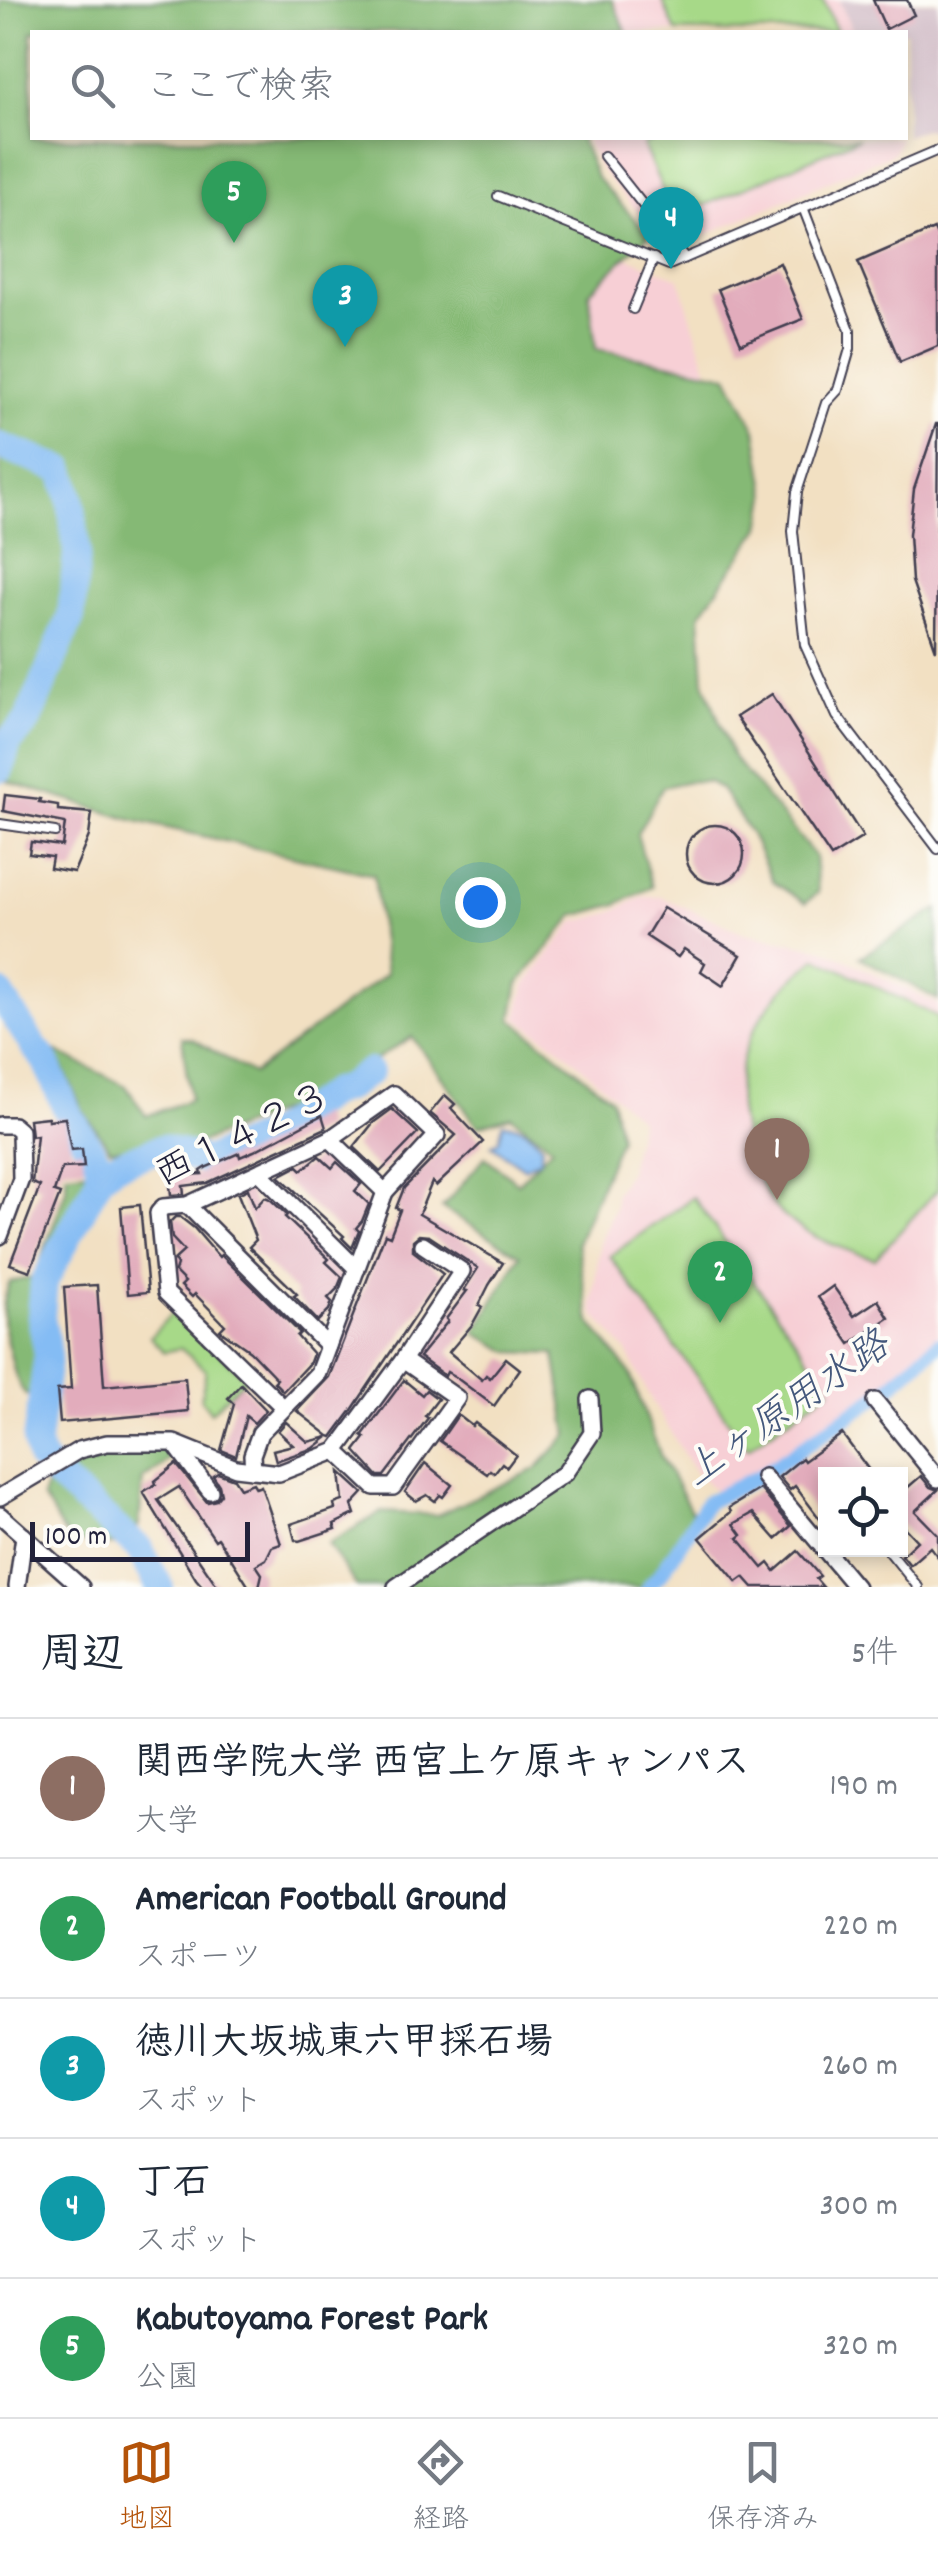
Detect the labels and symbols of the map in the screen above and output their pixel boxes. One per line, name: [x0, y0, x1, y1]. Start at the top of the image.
pin: 5: [202, 160, 266, 243]
pin: 4: [638, 186, 704, 269]
pin: 3: [312, 264, 378, 347]
your location: [455, 877, 506, 928]
street label: 西１４２３: [147, 1072, 341, 1204]
pin: 1: [744, 1118, 810, 1200]
pin: 2: [688, 1240, 752, 1323]
water label: 上ヶ原用水路: [674, 1319, 905, 1504]
scale bar: [30, 1517, 250, 1562]

